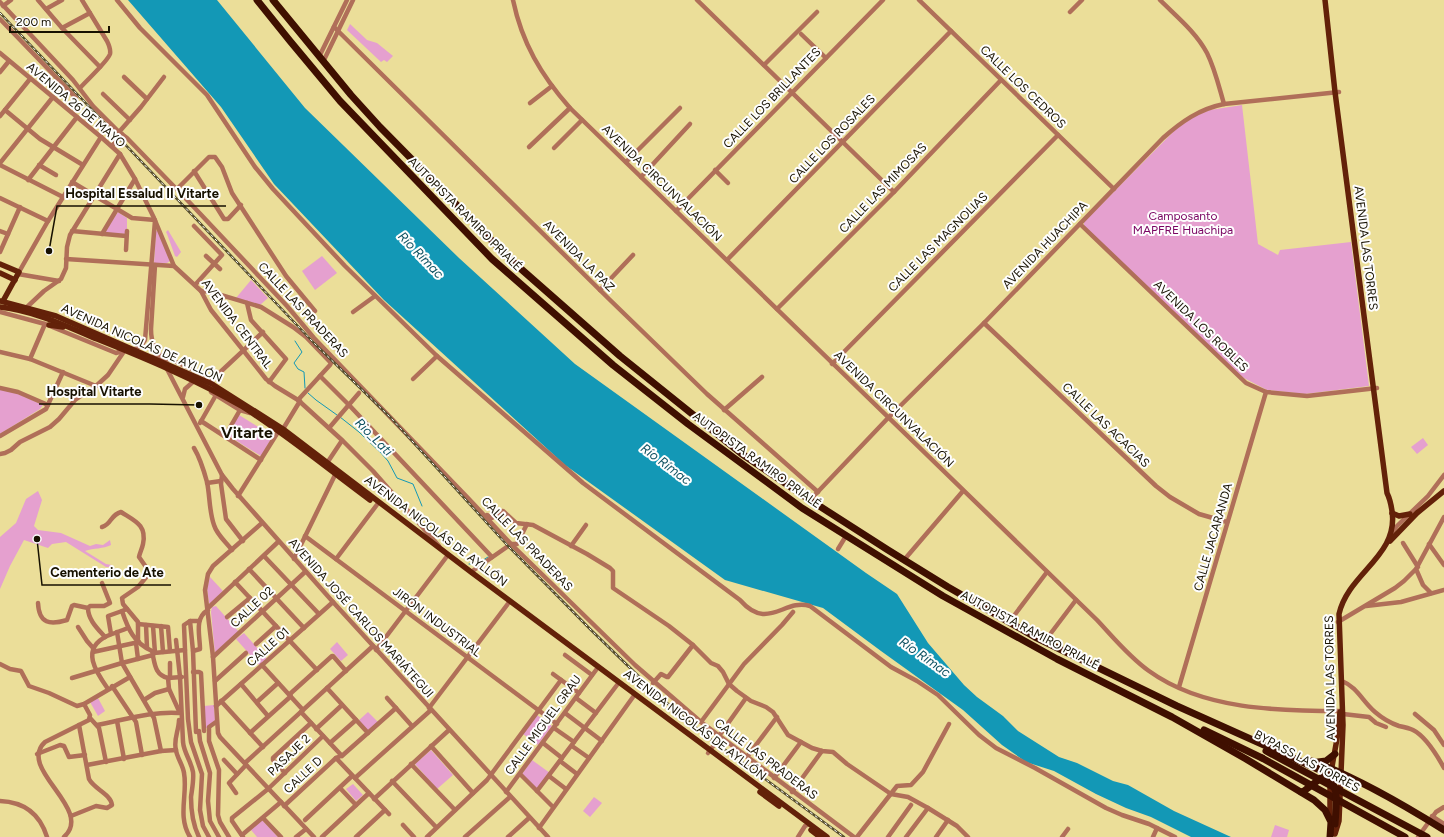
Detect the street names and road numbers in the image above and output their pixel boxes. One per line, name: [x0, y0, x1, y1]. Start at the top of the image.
street label: CALLE LOS CEDROS: [977, 43, 1069, 131]
street label: CALLE LOS BRILLANTES: [720, 45, 824, 151]
street label: AVENIDA 26 DE MAYO: [24, 60, 128, 150]
street label: CALLE LOS ROSALES: [786, 92, 878, 186]
street label: AVENIDA CIRCUNVALACIÓN: [599, 122, 725, 244]
street label: CALLE LAS MIMOSAS: [836, 140, 930, 236]
street label: AUTOPISTA RAMIRO PRIALÉ: [405, 154, 525, 274]
street label: AVENIDA LAS TORRES: [1351, 185, 1381, 311]
street label: CALLE LAS MAGNOLIAS: [885, 189, 991, 295]
street label: AVENIDA HUACHIPA: [1000, 198, 1090, 292]
street label: AVENIDA LA PAZ: [540, 217, 618, 295]
street label: CALLE LAS PRADERAS: [255, 260, 351, 360]
street label: AVENIDA CENTRAL: [199, 276, 276, 372]
street label: AVENIDA LOS ROBLES: [1151, 277, 1251, 375]
street label: AVENIDA NICOLÁS DE AYLLÓN: [59, 301, 225, 385]
street label: AVENIDA CIRCUNVALACIÓN: [831, 348, 957, 470]
street label: CALLE LAS ACACIAS: [1059, 380, 1153, 470]
street label: AUTOPISTA RAMIRO PRIALÉ: [690, 409, 824, 511]
street label: AVENIDA NICOLÁS DE AYLLÓN: [362, 473, 510, 589]
street label: CALLE JACARANDA: [1191, 481, 1235, 593]
street label: CALLE LAS PRADERAS: [479, 494, 575, 594]
street label: AVENIDA JOSÉ CARLOS MARIÁTEGUI: [286, 535, 436, 701]
street label: CALLE 02: [228, 584, 276, 630]
street label: JIRÓN INDUSTRIAL: [390, 584, 485, 660]
street label: AUTOPISTA RAMIRO PRIALÉ: [958, 587, 1102, 673]
street label: AVENIDA LAS TORRES: [1322, 615, 1338, 741]
street label: CALLE 01: [244, 624, 292, 670]
street label: AVENIDA NICOLÁS DE AYLLÓN: [621, 667, 769, 783]
street label: CALLE MIGUEL GRAU: [502, 672, 584, 778]
street label: CALLE LAS PRADERAS: [712, 716, 820, 802]
street label: BYPASS LAS TORRES: [1252, 727, 1362, 795]
street label: PASAJE 2: [265, 731, 313, 779]
street label: CALLE D: [281, 754, 325, 796]

